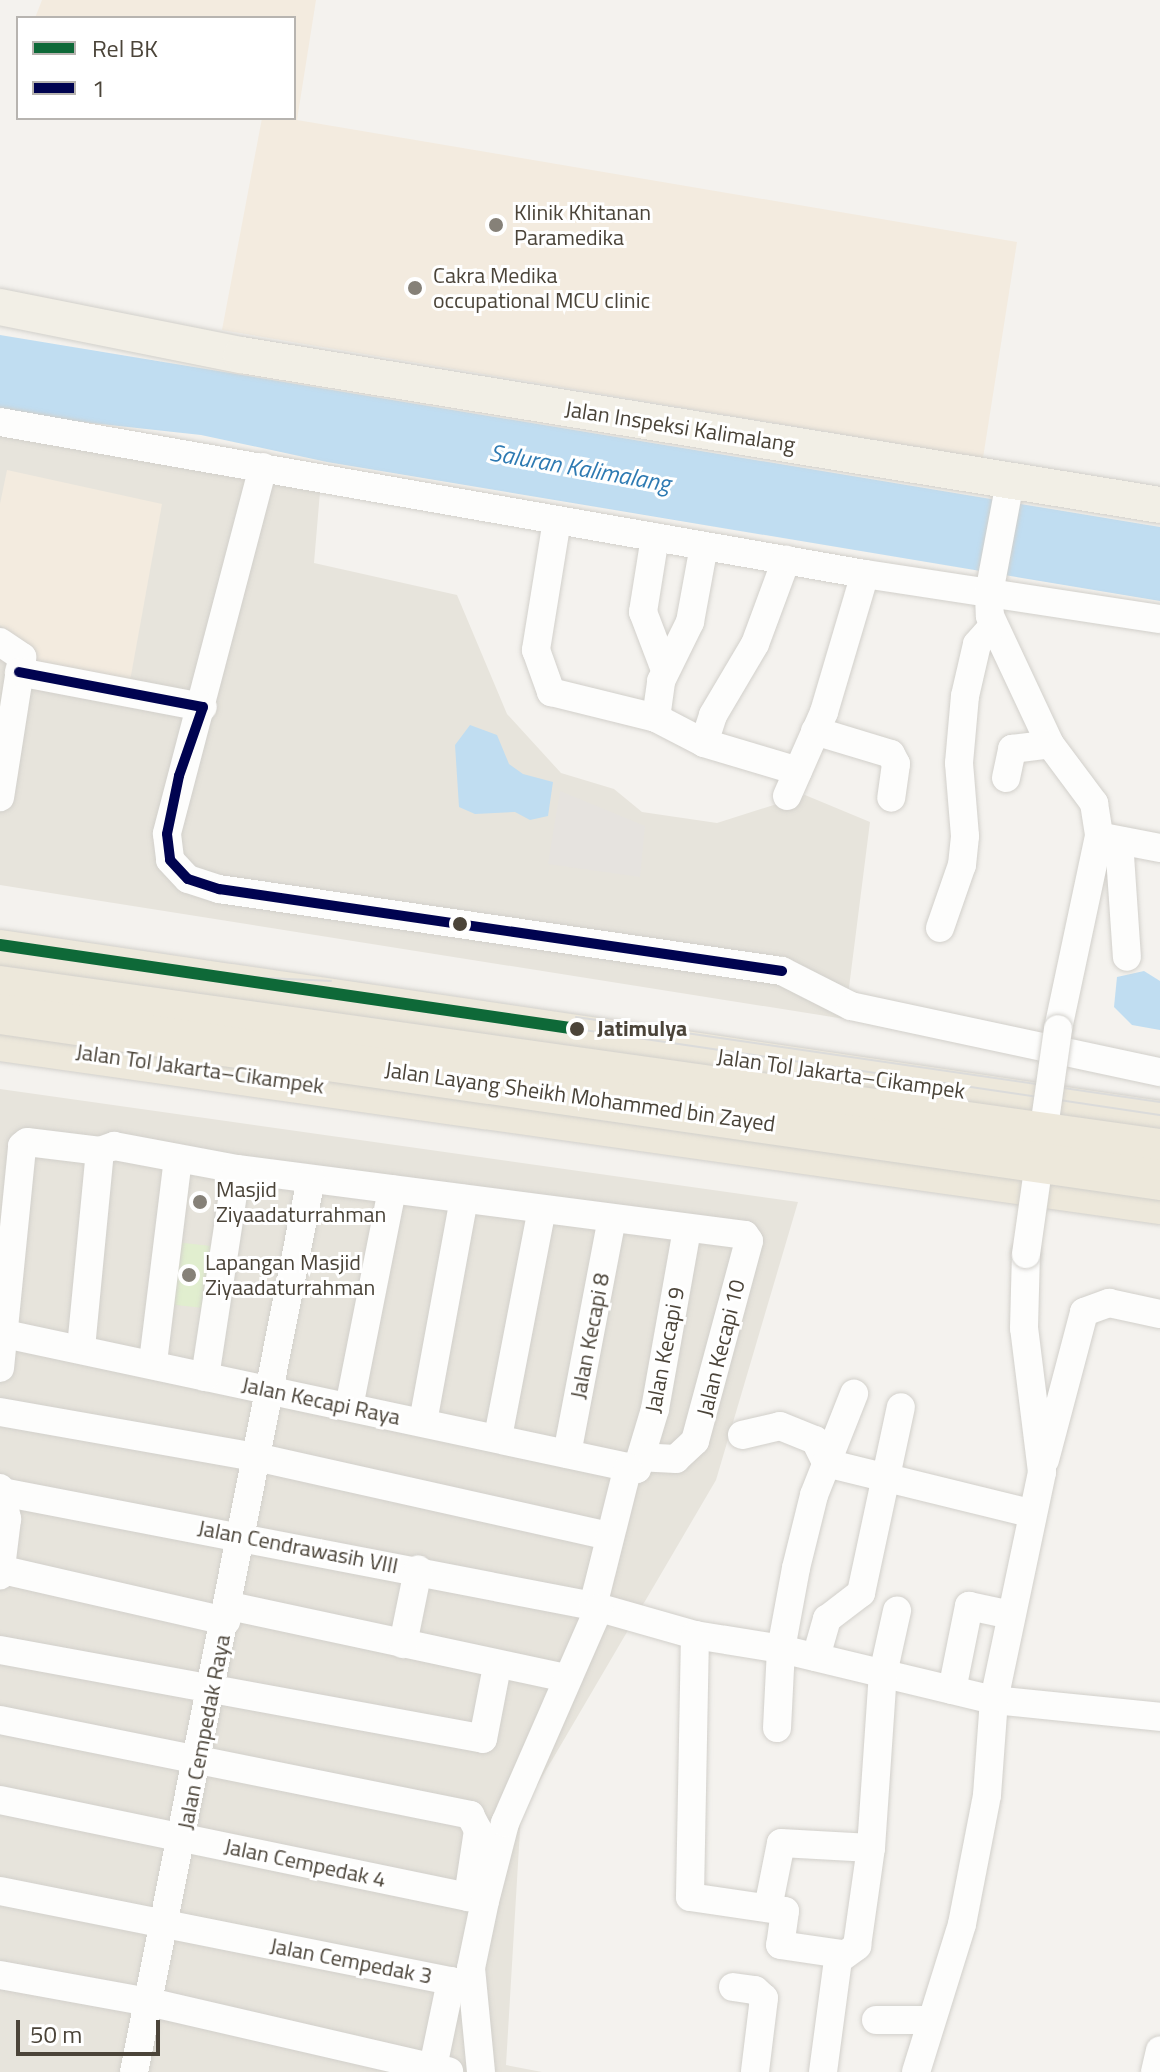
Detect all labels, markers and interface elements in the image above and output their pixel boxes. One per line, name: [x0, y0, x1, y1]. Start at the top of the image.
legend: [16, 16, 296, 120]
text: Rel BK: [92, 30, 158, 66]
text: 1: [92, 70, 105, 106]
place label: Klinik Khitanan Paramedika: [514, 199, 651, 250]
marker: Klinik Khitanan Paramedika: [485, 214, 507, 236]
place label: Cakra Medika occupational MCU clinic: [433, 262, 650, 314]
marker: Cakra Medika occupational MCU clinic: [404, 277, 426, 299]
street label: Jalan Inspeksi Kalimalang: [563, 396, 797, 458]
water label: Saluran Kalimalang: [488, 438, 672, 498]
unlabelled marker: [452, 916, 468, 932]
marker: Jatimulya: [564, 1016, 590, 1042]
place label: Jatimulya: [597, 1016, 687, 1042]
street label: Jalan Tol Jakarta–Cikampek: [74, 1039, 326, 1099]
street label: Jalan Tol Jakarta–Cikampek: [715, 1044, 967, 1104]
street label: Jalan Layang Sheikh Mohammed bin Zayed: [383, 1057, 777, 1137]
place label: Masjid Ziyaadaturrahman: [216, 1176, 386, 1228]
marker: Masjid Ziyaadaturrahman: [191, 1193, 209, 1211]
place label: Lapangan Masjid Ziyaadaturrahman: [205, 1249, 375, 1300]
marker: Lapangan Masjid Ziyaadaturrahman: [180, 1266, 198, 1284]
street label: Jalan Kecapi 8: [565, 1271, 615, 1401]
street label: Jalan Kecapi 10: [691, 1277, 751, 1419]
street label: Jalan Kecapi 9: [640, 1285, 690, 1415]
street label: Jalan Kecapi Raya: [239, 1371, 403, 1431]
street label: Jalan Cendrawasih VIII: [196, 1515, 400, 1579]
street label: Jalan Cempedak Raya: [172, 1632, 236, 1832]
street label: Jalan Cempedak 4: [222, 1833, 388, 1893]
street label: Jalan Cempedak 3: [268, 1932, 434, 1990]
scale bar: [20, 2004, 164, 2054]
text: 50 m: [30, 2016, 82, 2052]

